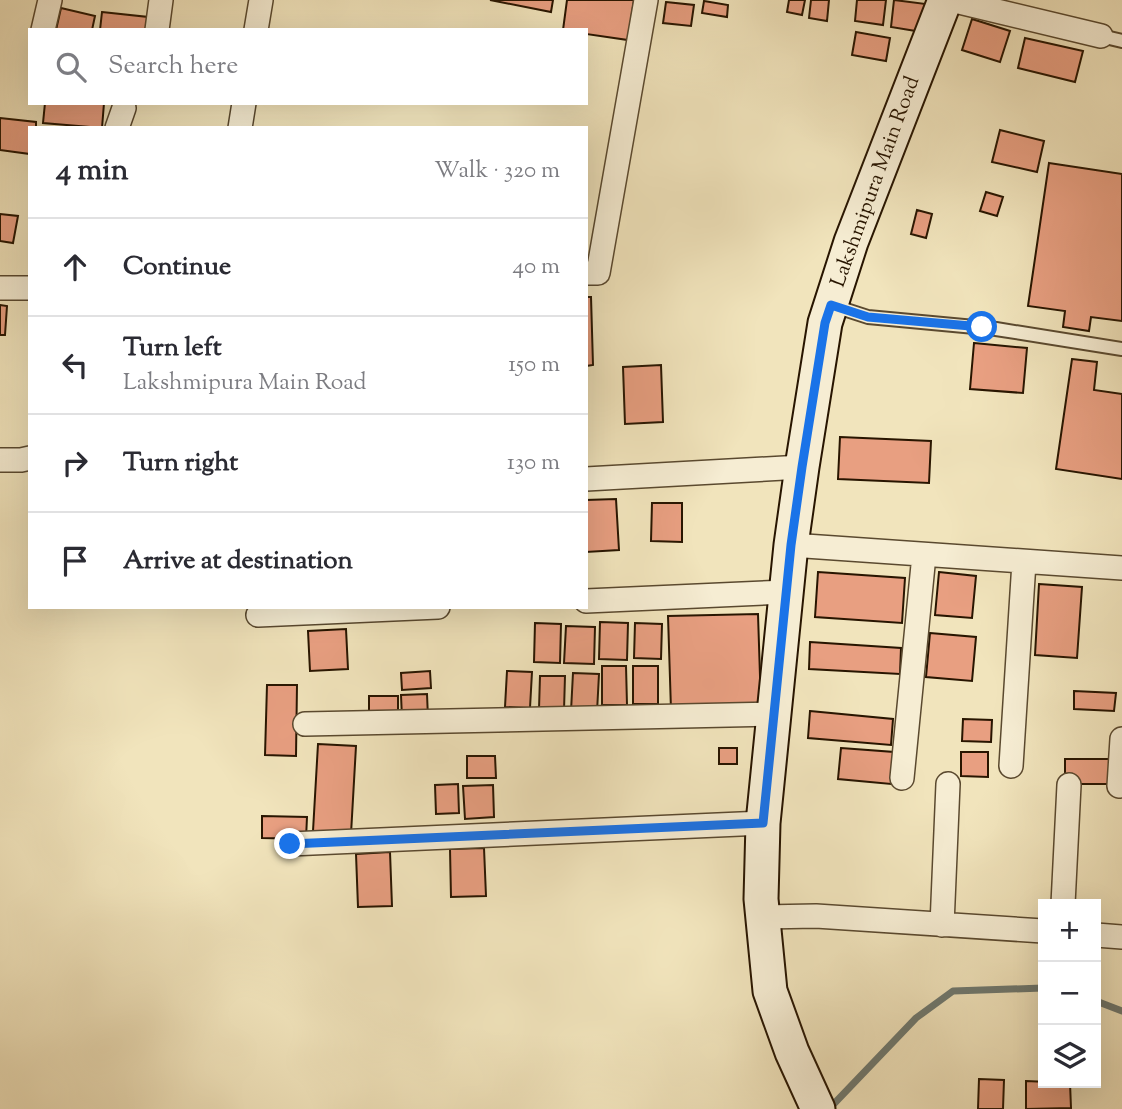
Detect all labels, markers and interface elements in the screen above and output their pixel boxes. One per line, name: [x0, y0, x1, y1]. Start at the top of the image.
search box: [28, 28, 588, 105]
icon: search: [52, 48, 90, 86]
text: Search here: [108, 48, 238, 85]
street label: Lakshmipura Main Road: [824, 72, 928, 292]
text: 4 min: [56, 150, 129, 193]
text: Walk · 320 m: [434, 155, 560, 188]
icon: ahead: [56, 248, 94, 286]
text: Continue: [123, 249, 231, 286]
text: 40 m: [513, 251, 560, 284]
route start: [966, 311, 997, 342]
text: Turn left: [123, 330, 222, 367]
icon: left: [56, 346, 94, 384]
text: 150 m: [508, 349, 560, 382]
text: Lakshmipura Main Road: [123, 367, 367, 400]
icon: right: [56, 444, 94, 482]
text: Turn right: [123, 445, 238, 482]
text: 130 m: [507, 447, 560, 480]
icon: arrive: [56, 542, 94, 580]
text: Arrive at destination: [123, 543, 353, 580]
route end: [274, 828, 305, 859]
map controls: [1038, 899, 1101, 1088]
button: +: [1038, 899, 1101, 962]
button: −: [1038, 962, 1101, 1025]
button: layers: [1038, 1025, 1101, 1088]

